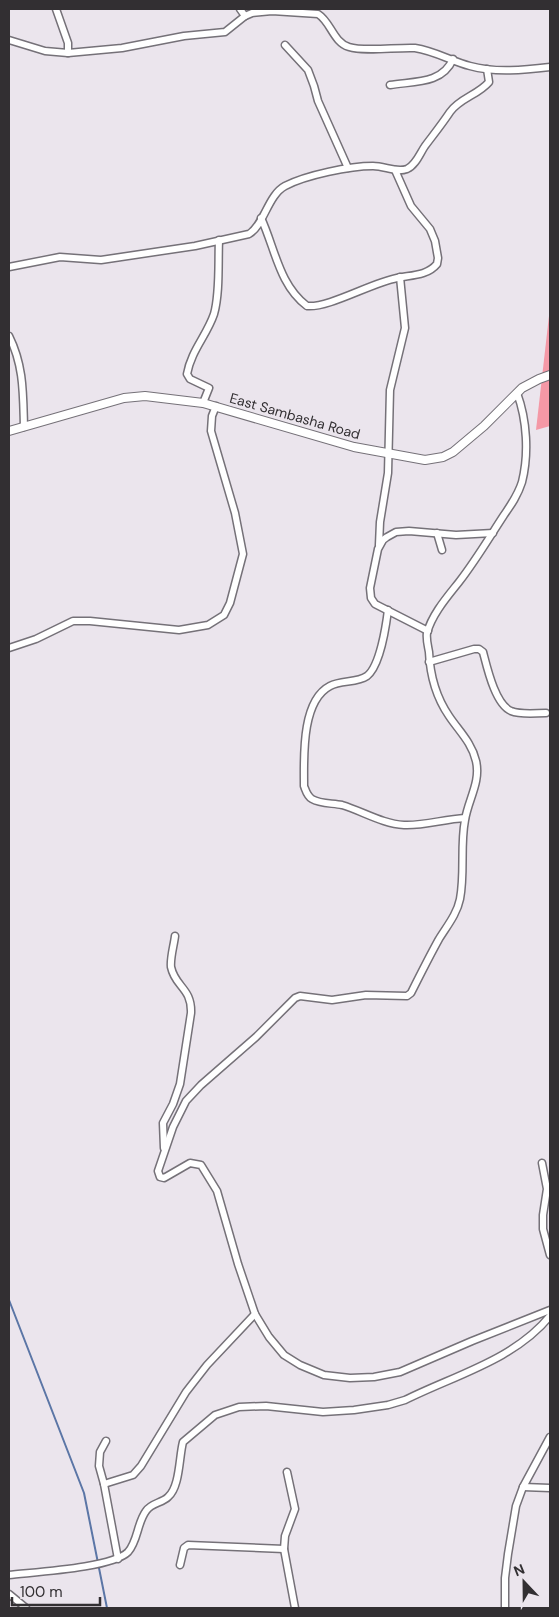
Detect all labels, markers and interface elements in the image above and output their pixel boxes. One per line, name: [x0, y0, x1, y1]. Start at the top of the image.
street label: East Sambasha Road: [228, 389, 362, 443]
north arrow: [499, 1557, 549, 1607]
text: N: [511, 1560, 527, 1580]
scale bar: [12, 1574, 100, 1606]
text: 100 m: [20, 1582, 63, 1602]

